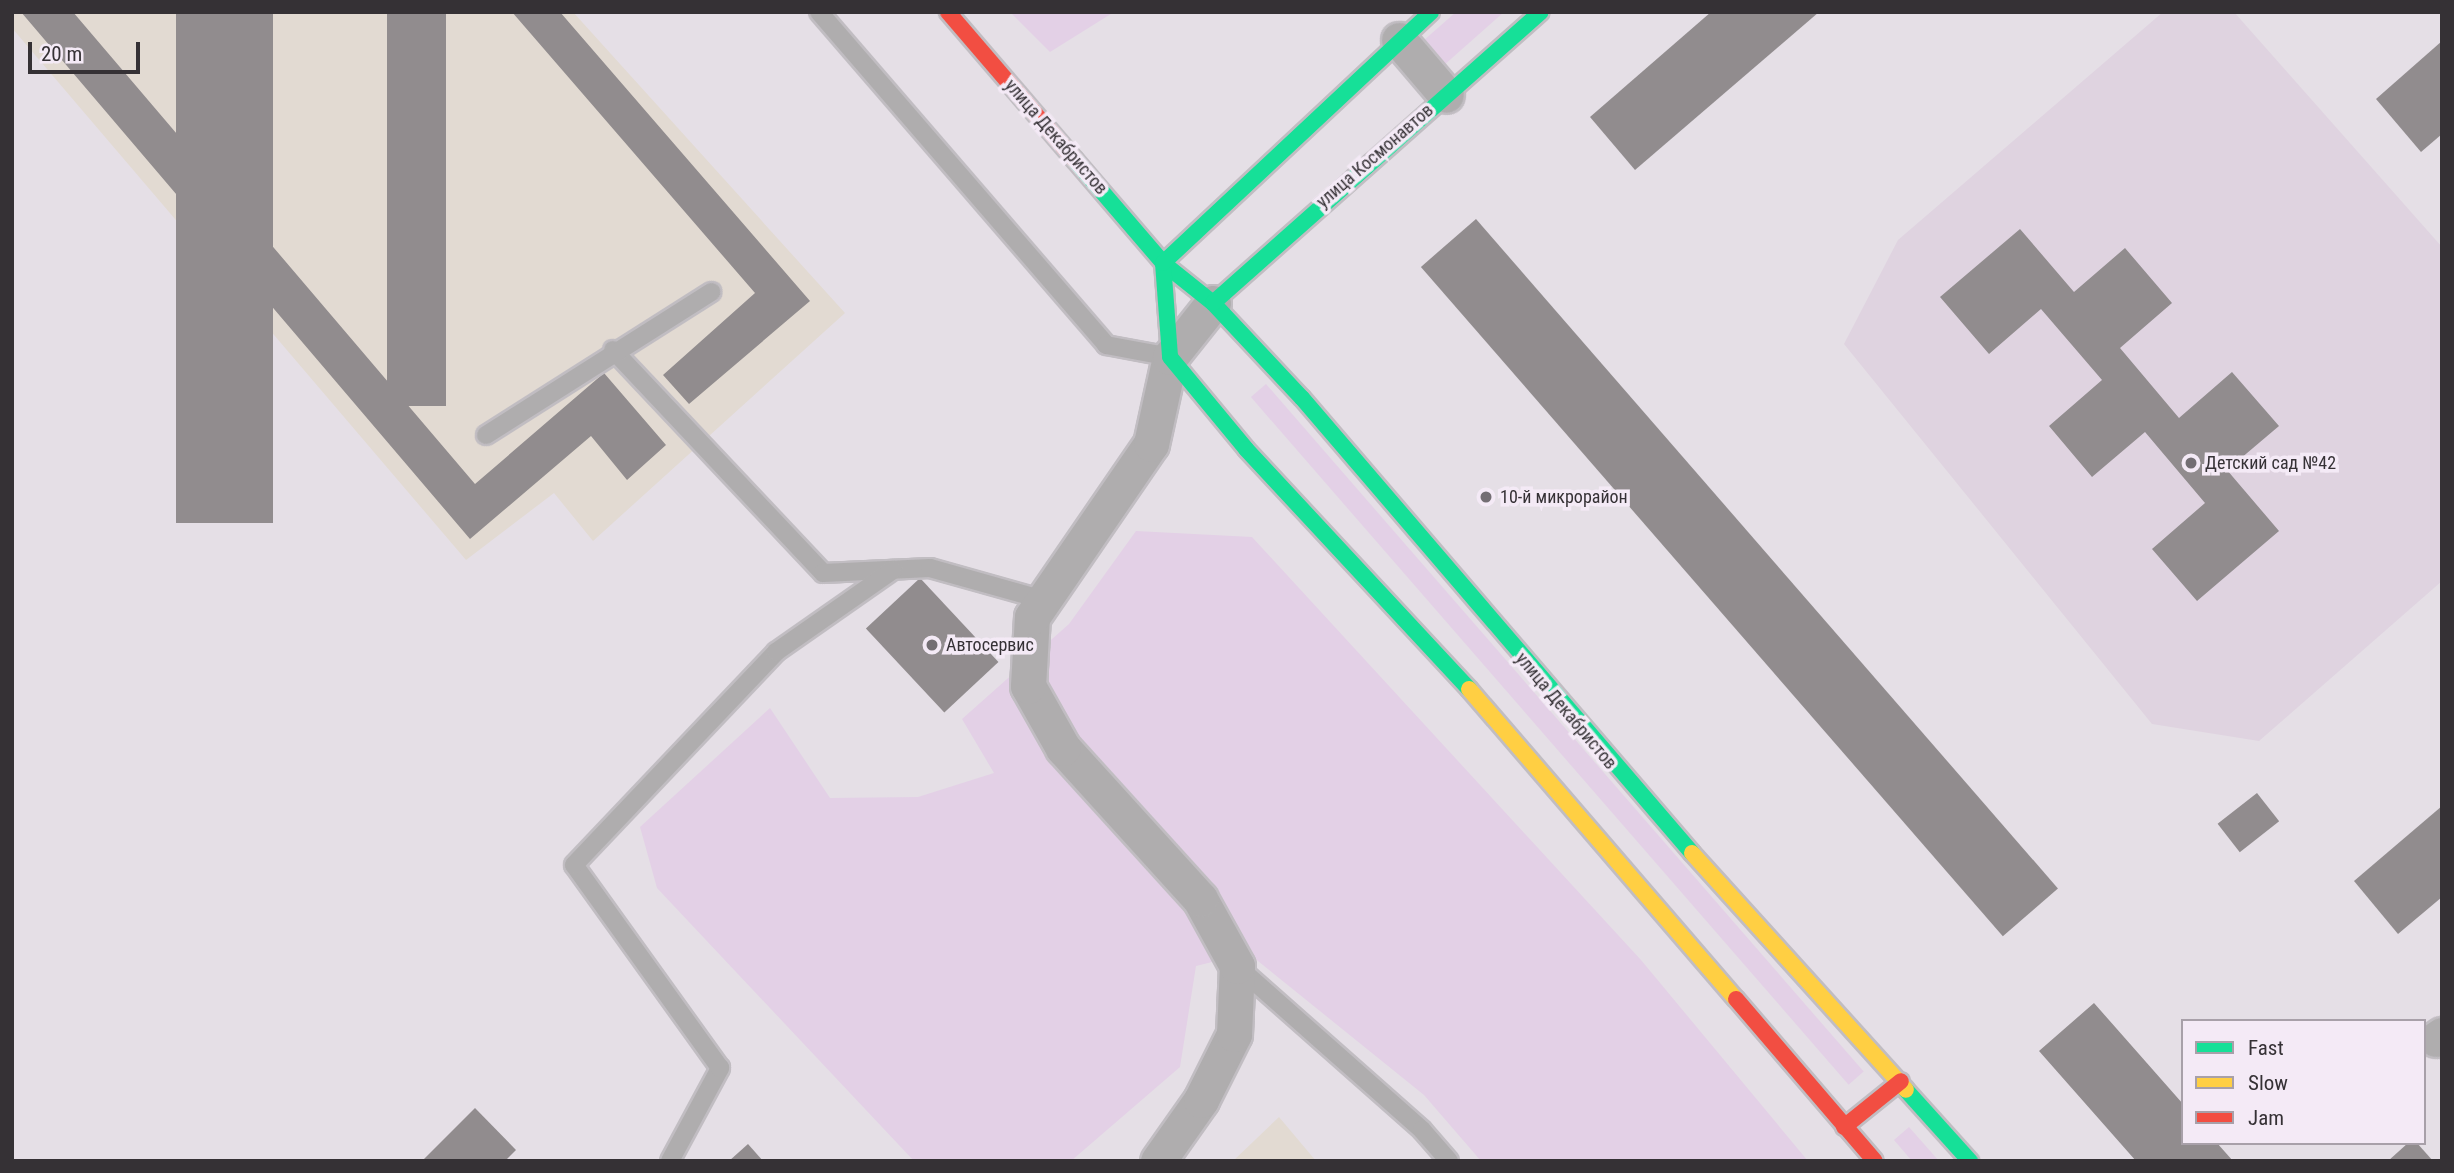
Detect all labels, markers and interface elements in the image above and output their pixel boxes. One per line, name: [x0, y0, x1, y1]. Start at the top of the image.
scale bar: [32, 28, 144, 72]
text: 20 m: [41, 42, 82, 66]
street label: улица Декабристов: [1000, 75, 1112, 199]
street label: улица Космонавтов: [1312, 99, 1438, 213]
place label: Детский сад №42: [2205, 452, 2336, 474]
marker: Детский сад №42: [2183, 455, 2199, 471]
place label: 10-й микрорайон: [1500, 486, 1628, 508]
marker: 10-й микрорайон: [1478, 489, 1494, 505]
place label: Автосервис: [946, 634, 1034, 656]
marker: Автосервис: [924, 637, 940, 653]
street label: улица Декабристов: [1511, 648, 1621, 774]
legend: [2181, 1019, 2426, 1145]
text: Fast: [2248, 1036, 2284, 1060]
text: Slow: [2248, 1071, 2288, 1095]
text: Jam: [2248, 1106, 2284, 1130]

